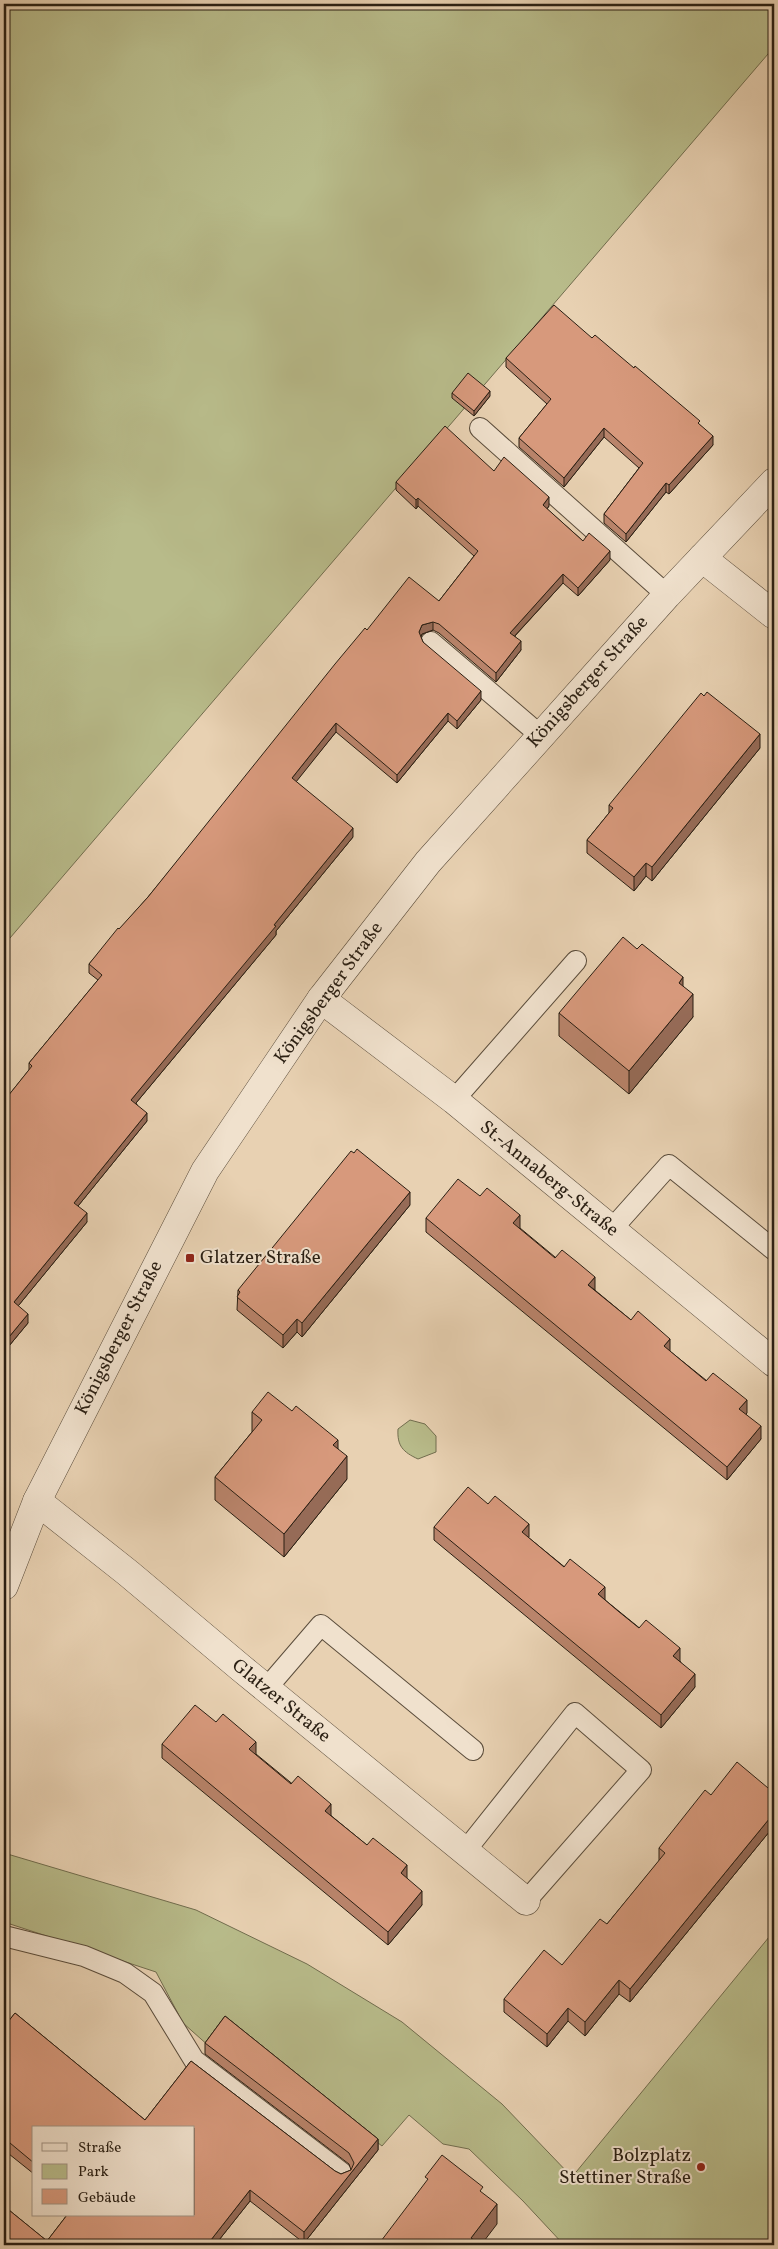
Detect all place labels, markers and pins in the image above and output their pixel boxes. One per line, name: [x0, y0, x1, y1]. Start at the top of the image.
place label: Glatzer Straße: [200, 1245, 321, 1271]
marker: Glatzer Straße: [184, 1252, 196, 1264]
place label: Bolzplatz Stettiner Straße: [559, 2143, 691, 2191]
marker: Bolzplatz Stettiner Straße: [695, 2161, 707, 2173]

